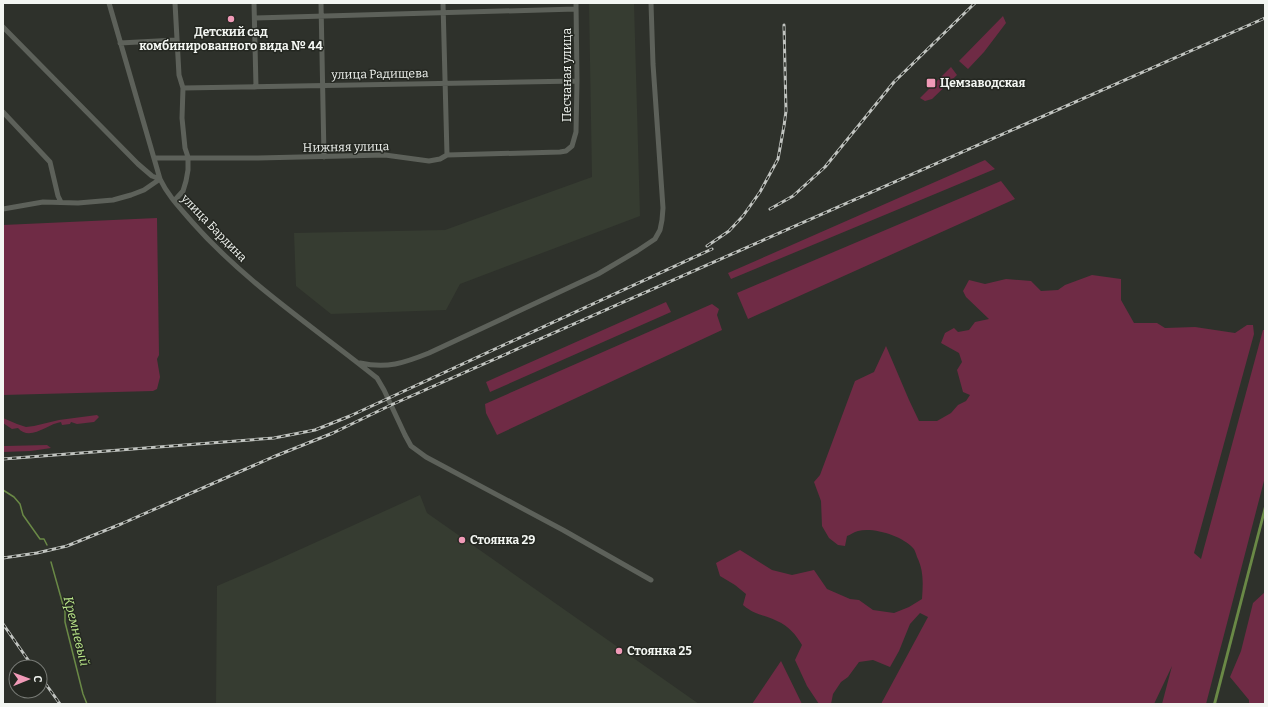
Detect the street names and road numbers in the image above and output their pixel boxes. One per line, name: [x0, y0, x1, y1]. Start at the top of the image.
street label: Песчаная улица: [560, 27, 574, 122]
street label: улица Радищева: [330, 66, 429, 82]
street label: Нижняя улица: [303, 139, 390, 155]
street label: улица Бардина: [178, 191, 250, 265]

